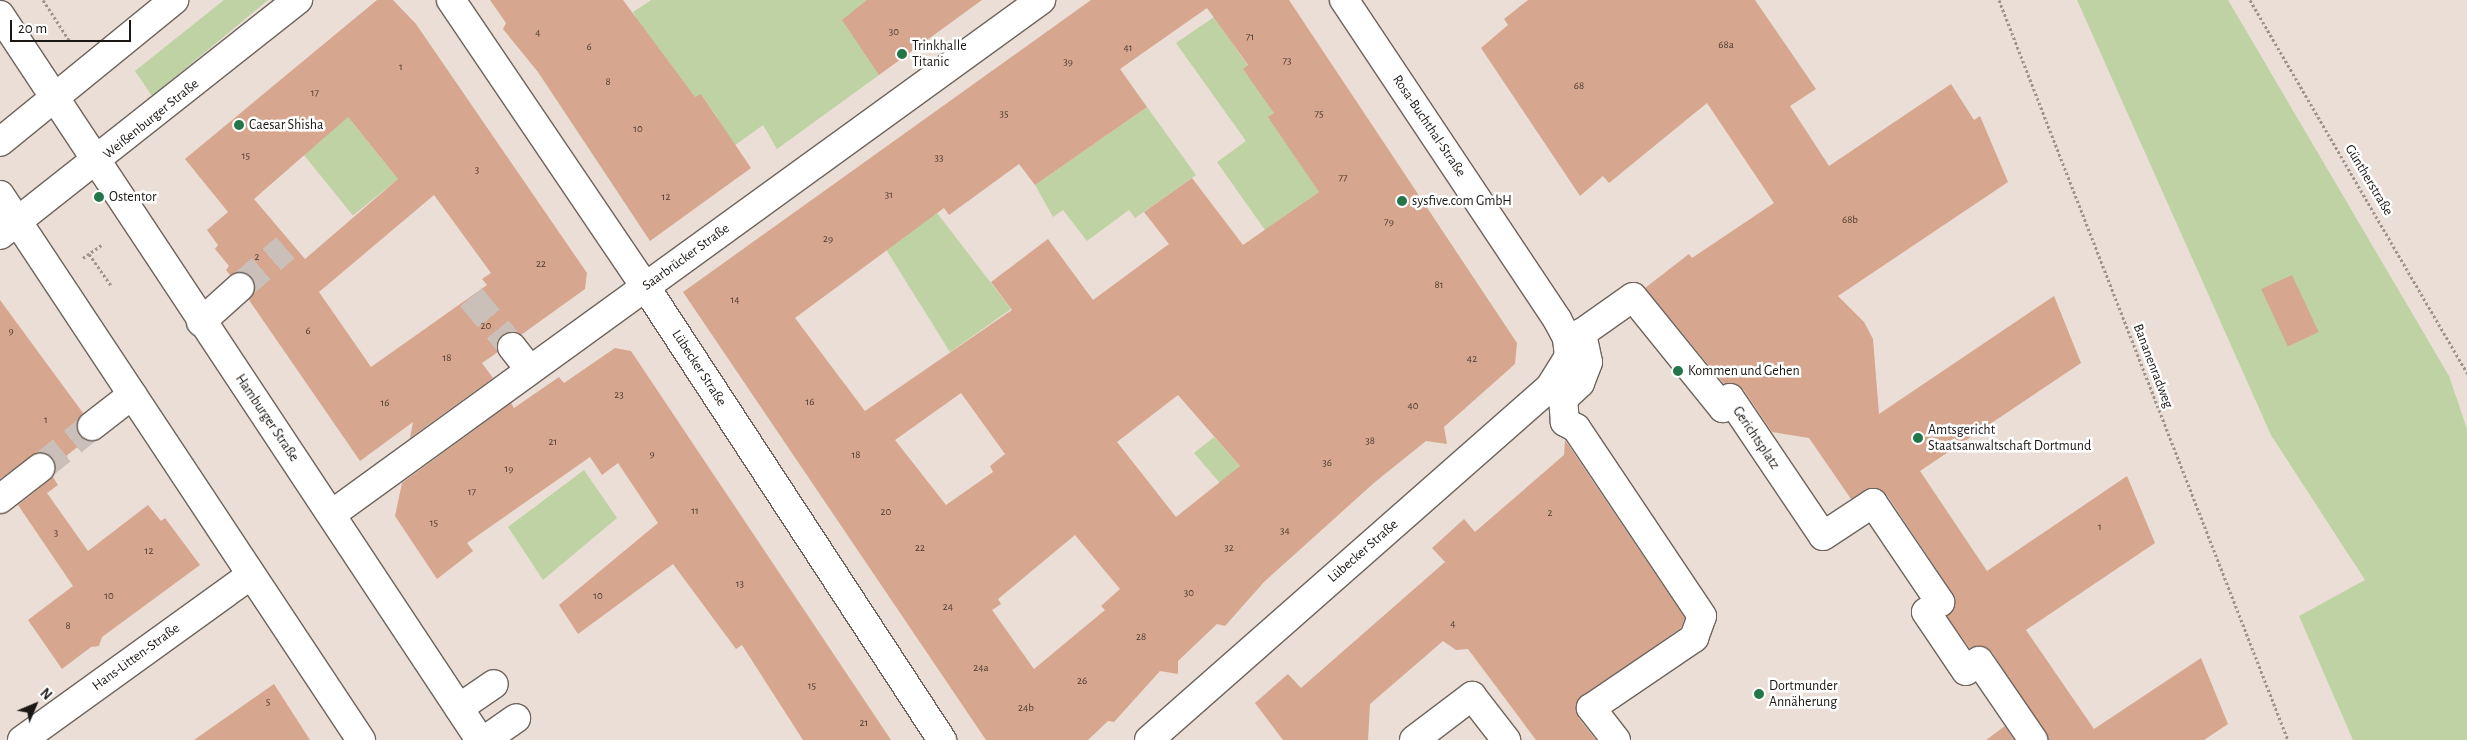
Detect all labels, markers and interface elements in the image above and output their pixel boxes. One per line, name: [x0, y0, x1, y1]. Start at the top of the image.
scale bar: [12, 10, 134, 42]
text: 20 m: [18, 21, 47, 36]
house number: 30: [889, 25, 899, 39]
house number: 4: [535, 26, 541, 40]
house number: 71: [1246, 30, 1254, 44]
place label: Trinkhalle Titanic: [912, 38, 967, 70]
house number: 68a: [1718, 38, 1734, 52]
house number: 6: [586, 40, 592, 54]
house number: 41: [1123, 41, 1133, 55]
marker: Trinkhalle Titanic: [896, 48, 908, 60]
house number: 73: [1282, 54, 1292, 68]
house number: 39: [1063, 55, 1073, 69]
house number: 1: [399, 60, 403, 74]
street label: Rosa-Buchthal-Straße: [1389, 72, 1469, 180]
street label: Weißenburger Straße: [100, 75, 202, 163]
house number: 8: [605, 75, 611, 89]
house number: 68: [1574, 79, 1584, 93]
house number: 17: [311, 86, 319, 100]
house number: 35: [999, 107, 1009, 121]
house number: 75: [1314, 107, 1324, 121]
place label: Caesar Shisha: [249, 117, 324, 133]
marker: Caesar Shisha: [233, 119, 245, 131]
house number: 10: [633, 122, 643, 136]
street label: Güntherstraße: [2341, 141, 2397, 219]
house number: 15: [242, 149, 250, 163]
house number: 33: [934, 151, 944, 165]
house number: 3: [475, 163, 479, 177]
house number: 77: [1338, 171, 1348, 185]
house number: 31: [885, 188, 893, 202]
place label: Ostentor: [109, 189, 157, 205]
house number: 12: [662, 190, 670, 204]
marker: Ostentor: [93, 191, 105, 203]
place label: sysfive.com GmbH: [1412, 193, 1512, 209]
marker: sysfive.com GmbH: [1396, 195, 1408, 207]
house number: 68b: [1842, 213, 1858, 227]
house number: 79: [1384, 215, 1394, 229]
street label: Saarbrücker Straße: [639, 220, 733, 294]
house number: 29: [823, 232, 833, 246]
house number: 2: [254, 250, 260, 264]
house number: 22: [536, 257, 546, 271]
house number: 81: [1435, 278, 1443, 292]
house number: 14: [730, 293, 740, 307]
house number: 20: [481, 319, 491, 333]
street label: Bananenradweg: [2129, 322, 2177, 410]
house number: 9: [8, 324, 14, 338]
house number: 6: [305, 324, 311, 338]
street label: Lübecker Straße: [668, 327, 730, 409]
house number: 18: [443, 351, 451, 365]
house number: 42: [1467, 352, 1477, 366]
place label: Kommen und Gehen: [1688, 363, 1800, 379]
marker: Kommen und Gehen: [1672, 365, 1684, 377]
street label: Hamburger Straße: [232, 371, 302, 465]
house number: 23: [614, 388, 624, 402]
house number: 16: [806, 395, 814, 409]
house number: 16: [381, 396, 389, 410]
house number: 40: [1407, 399, 1419, 413]
street label: Gerichtsplatz: [1729, 403, 1783, 473]
house number: 1: [44, 413, 48, 427]
place label: Amtsgericht Staatsanwaltschaft Dortmund: [1928, 422, 2091, 454]
marker: Amtsgericht Staatsanwaltschaft Dortmund: [1912, 432, 1924, 444]
house number: 38: [1365, 434, 1375, 448]
house number: 21: [549, 435, 557, 449]
house number: 9: [649, 447, 655, 461]
house number: 18: [852, 448, 860, 462]
house number: 36: [1322, 456, 1332, 470]
house number: 19: [505, 462, 513, 476]
house number: 17: [468, 485, 476, 499]
house number: 11: [691, 504, 699, 518]
house number: 20: [881, 505, 891, 519]
house number: 2: [1547, 506, 1553, 520]
house number: 15: [430, 516, 438, 530]
street label: Lübecker Straße: [1324, 516, 1402, 586]
house number: 1: [2098, 520, 2102, 534]
house number: 34: [1280, 524, 1290, 538]
house number: 3: [54, 526, 58, 540]
house number: 22: [915, 541, 925, 555]
house number: 32: [1224, 541, 1234, 555]
house number: 12: [145, 544, 153, 558]
house number: 13: [736, 577, 744, 591]
house number: 30: [1184, 586, 1194, 600]
house number: 10: [104, 589, 114, 603]
house number: 10: [593, 589, 603, 603]
house number: 24: [943, 600, 953, 614]
house number: 4: [1450, 617, 1456, 631]
house number: 8: [65, 619, 71, 633]
street label: Hans-Litten-Straße: [89, 620, 183, 694]
house number: 28: [1136, 630, 1146, 644]
house number: 24a: [973, 661, 989, 675]
house number: 26: [1077, 674, 1087, 688]
place label: Dortmunder Annäherung: [1769, 678, 1837, 710]
house number: 15: [808, 679, 816, 693]
north arrow: [10, 680, 60, 730]
text: N: [37, 686, 54, 703]
marker: Dortmunder Annäherung: [1753, 688, 1765, 700]
house number: 5: [266, 695, 270, 709]
house number: 24b: [1018, 701, 1034, 715]
house number: 21: [860, 716, 868, 730]

